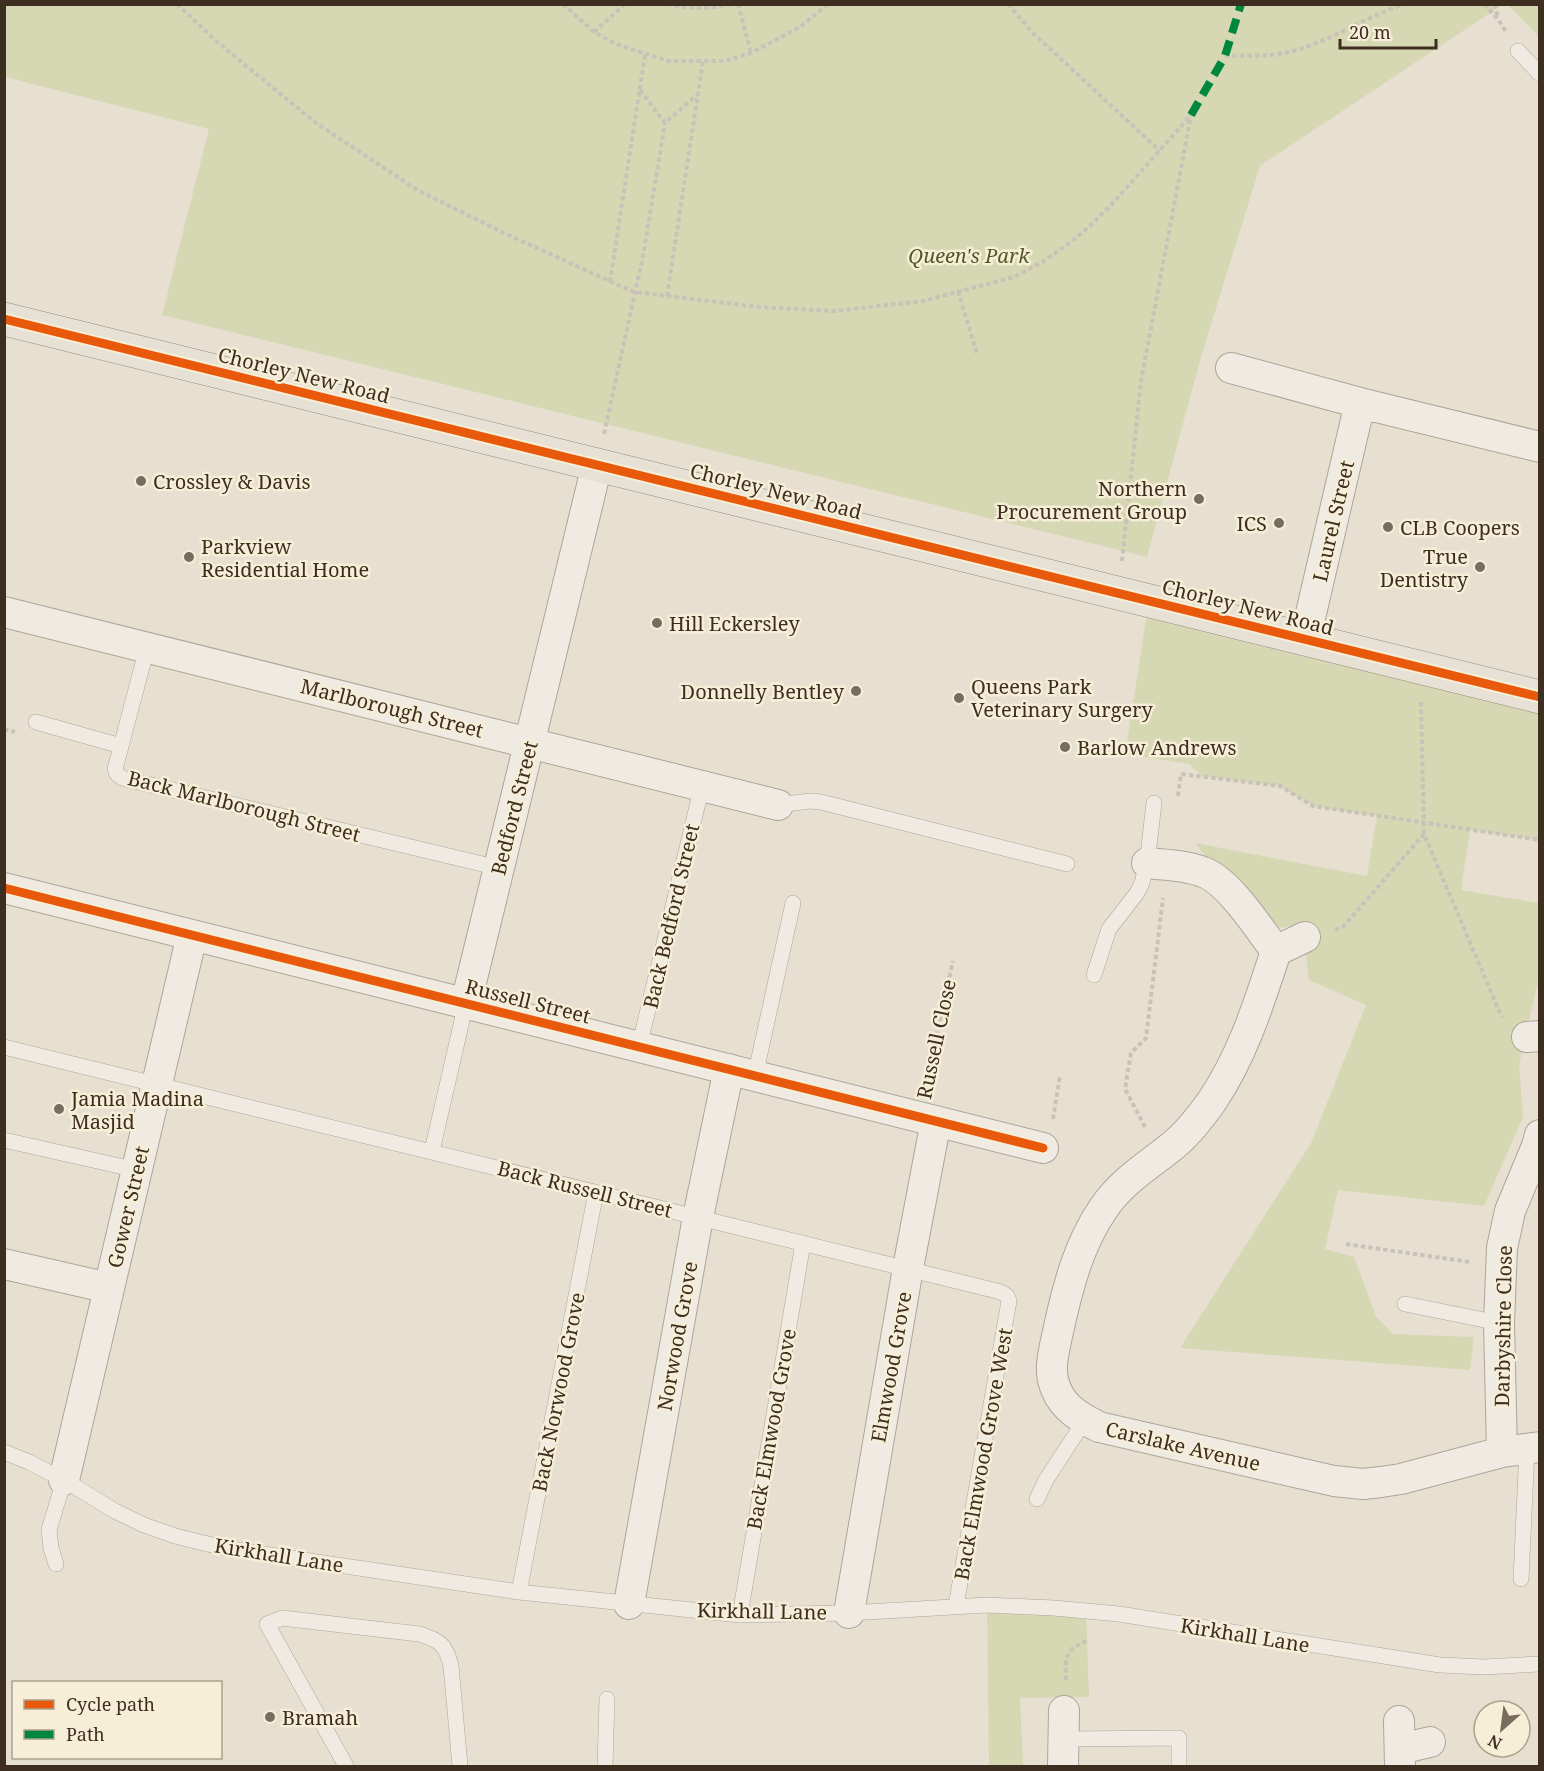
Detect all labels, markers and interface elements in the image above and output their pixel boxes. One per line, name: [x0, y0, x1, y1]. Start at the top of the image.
scale bar: [1340, 12, 1436, 50]
text: 20 m: [1349, 20, 1391, 44]
park label: Queen's Park: [908, 242, 1030, 269]
street label: Chorley New Road: [215, 341, 393, 409]
street label: Chorley New Road: [687, 457, 865, 525]
street label: Laurel Street: [1306, 458, 1360, 584]
place label: Crossley & Davis: [153, 468, 311, 495]
marker: Crossley & Davis: [134, 474, 148, 488]
place label: Northern Procurement Group: [996, 475, 1187, 525]
marker: Northern Procurement Group: [1192, 492, 1206, 506]
place label: ICS: [1237, 510, 1267, 537]
place label: CLB Coopers: [1400, 514, 1520, 541]
marker: ICS: [1272, 516, 1286, 530]
marker: CLB Coopers: [1381, 520, 1395, 534]
place label: Parkview Residential Home: [201, 533, 369, 583]
place label: True Dentistry: [1380, 543, 1469, 593]
marker: Parkview Residential Home: [182, 550, 196, 564]
marker: True Dentistry: [1473, 560, 1487, 574]
street label: Chorley New Road: [1159, 573, 1337, 641]
place label: Hill Eckersley: [669, 610, 800, 637]
marker: Hill Eckersley: [650, 616, 664, 630]
street label: Marlborough Street: [298, 672, 486, 744]
place label: Queens Park Veterinary Surgery: [971, 673, 1154, 723]
place label: Donnelly Bentley: [681, 678, 845, 705]
marker: Donnelly Bentley: [849, 684, 863, 698]
marker: Queens Park Veterinary Surgery: [952, 691, 966, 705]
place label: Barlow Andrews: [1077, 734, 1237, 761]
street label: Bedford Street: [484, 738, 544, 878]
marker: Barlow Andrews: [1058, 740, 1072, 754]
street label: Back Marlborough Street: [125, 764, 363, 848]
street label: Back Bedford Street: [637, 821, 705, 1011]
street label: Russell Street: [463, 972, 593, 1030]
street label: Russell Close: [910, 977, 962, 1101]
place label: Jamia Madina Masjid: [70, 1085, 204, 1135]
marker: Jamia Madina Masjid: [52, 1102, 66, 1116]
street label: Gower Street: [101, 1143, 155, 1271]
street label: Back Russell Street: [495, 1154, 675, 1224]
street label: Darbyshire Close: [1488, 1245, 1518, 1407]
street label: Norwood Grove: [651, 1259, 703, 1413]
street label: Elmwood Grove: [864, 1289, 918, 1445]
street label: Back Norwood Grove: [525, 1290, 591, 1494]
street label: Back Elmwood Grove: [740, 1326, 802, 1532]
street label: Back Elmwood Grove West: [948, 1326, 1018, 1582]
street label: Carslake Avenue: [1103, 1415, 1263, 1477]
street label: Kirkhall Lane: [212, 1531, 346, 1579]
street label: Kirkhall Lane: [697, 1596, 827, 1626]
street label: Kirkhall Lane: [1178, 1611, 1312, 1659]
legend: [12, 1681, 222, 1759]
text: Cycle path: [66, 1692, 155, 1716]
north arrow: [1472, 1699, 1532, 1759]
place label: Bramah: [282, 1704, 359, 1731]
marker: Bramah: [263, 1710, 277, 1724]
text: Path: [66, 1722, 105, 1746]
text: N: [1484, 1729, 1506, 1755]

